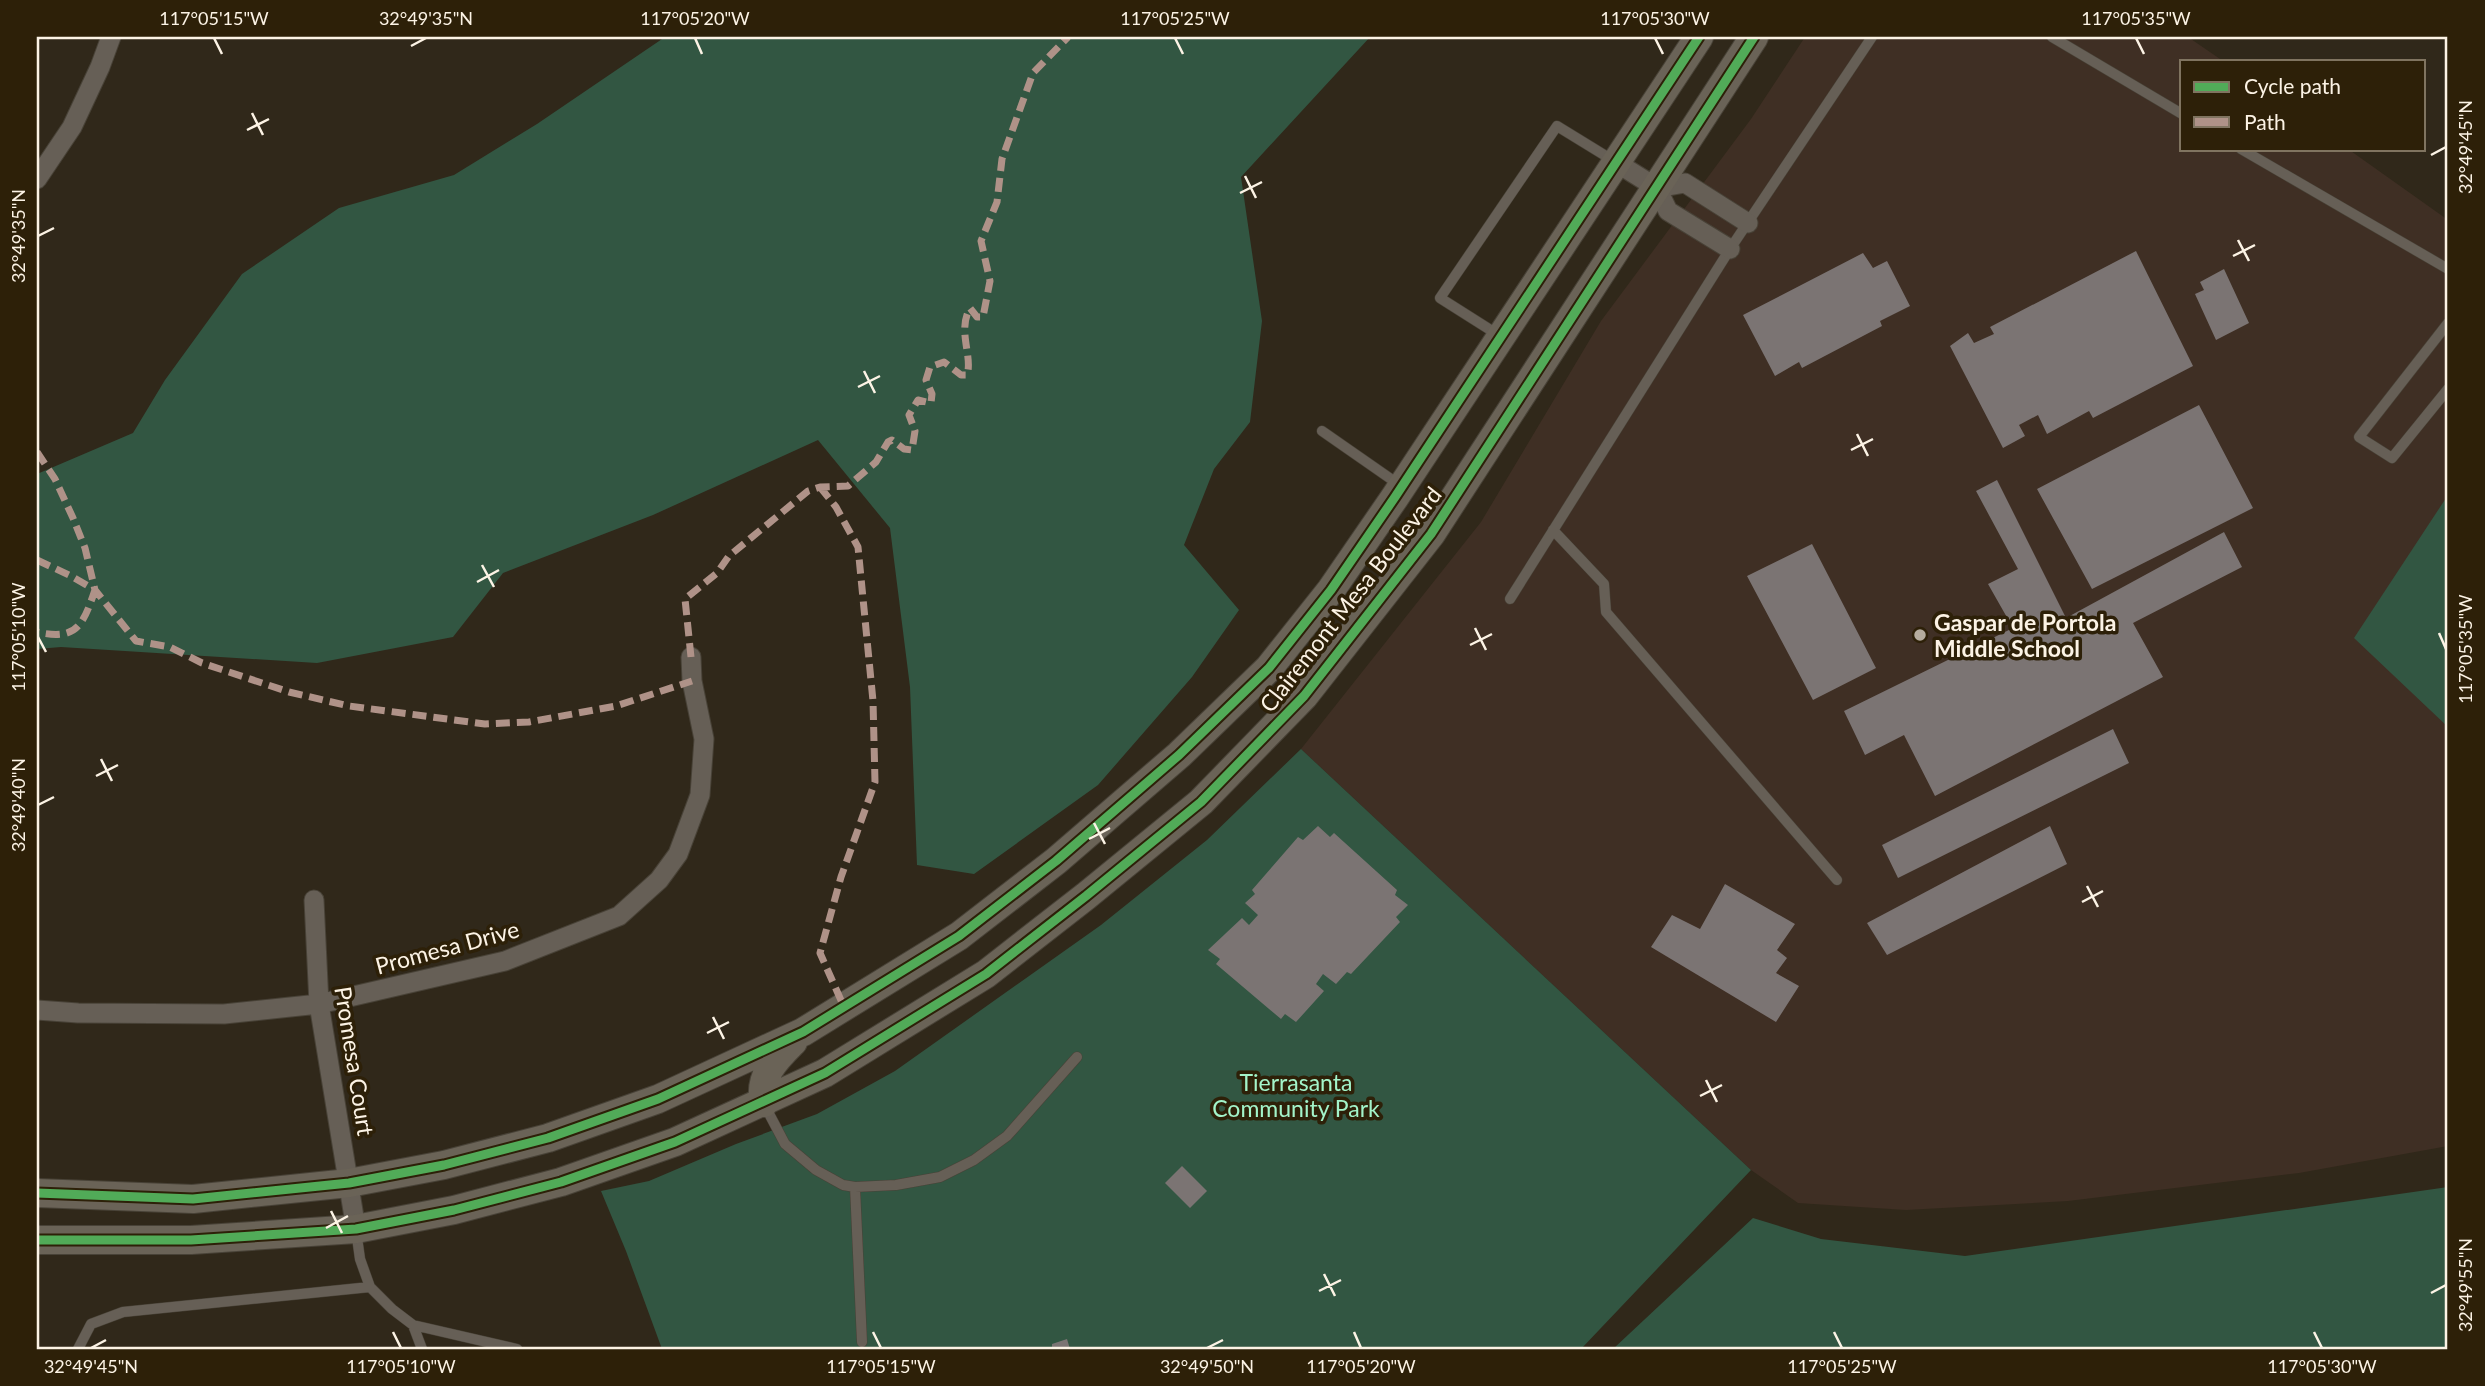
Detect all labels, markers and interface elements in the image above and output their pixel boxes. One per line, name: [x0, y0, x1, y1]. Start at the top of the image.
text: 117°05'15"W: [159, 7, 269, 29]
text: 32°49'35"N: [379, 7, 473, 29]
text: 117°05'20"W: [640, 7, 750, 29]
text: 117°05'25"W: [1120, 7, 1230, 29]
text: 117°05'30"W: [1600, 7, 1710, 29]
text: 117°05'35"W: [2081, 7, 2191, 29]
legend: [2180, 60, 2426, 150]
text: Cycle path: [2244, 73, 2341, 98]
text: 32°49'45"N: [2454, 100, 2476, 194]
text: Path: [2244, 109, 2286, 134]
text: 32°49'35"N: [7, 189, 29, 283]
street label: Clairemont Mesa Boulevard: [1253, 481, 1447, 717]
text: 117°05'10"W: [7, 582, 29, 692]
text: 117°05'35"W: [2454, 594, 2476, 704]
place label: Gaspar de Portola Middle School: [1934, 608, 2116, 662]
marker: Gaspar de Portola Middle School: [1912, 627, 1928, 643]
text: 32°49'40"N: [7, 758, 29, 852]
street label: Promesa Drive: [372, 914, 522, 980]
street label: Promesa Court: [329, 984, 381, 1138]
park label: Tierrasanta Community Park: [1212, 1068, 1380, 1122]
text: 32°49'55"N: [2454, 1238, 2476, 1332]
text: 32°49'45"N: [44, 1355, 138, 1377]
text: 117°05'10"W: [346, 1355, 456, 1377]
text: 117°05'15"W: [826, 1355, 936, 1377]
text: 32°49'50"N: [1160, 1355, 1254, 1377]
text: 117°05'20"W: [1306, 1355, 1416, 1377]
text: 117°05'25"W: [1787, 1355, 1897, 1377]
text: 117°05'30"W: [2267, 1355, 2377, 1377]

